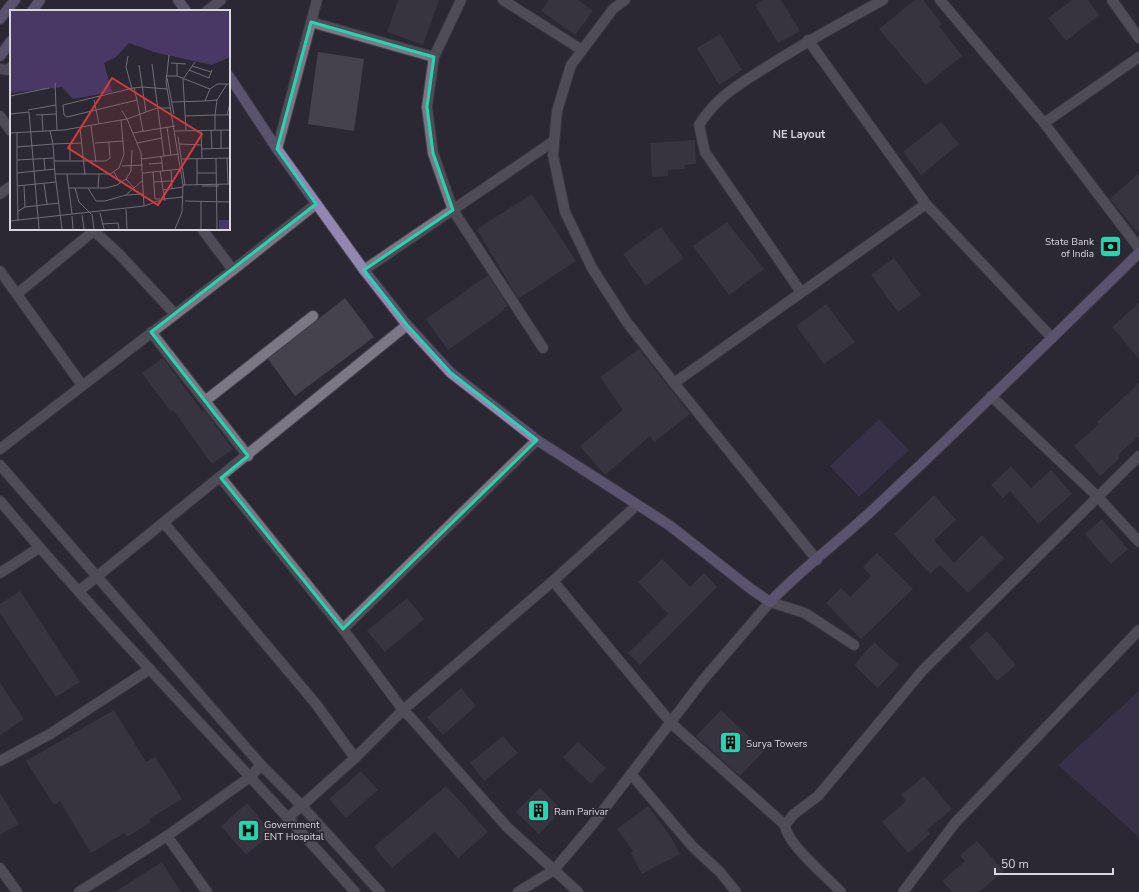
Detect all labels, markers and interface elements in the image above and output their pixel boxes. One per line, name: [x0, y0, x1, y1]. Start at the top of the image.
inset map: [10, 10, 230, 230]
district label: NE Layout: [773, 127, 826, 142]
bank icon: State Bank of India: [1097, 234, 1123, 260]
place label: State Bank of India: [1045, 235, 1095, 261]
building icon: Surya Towers: [717, 730, 743, 756]
place label: Surya Towers: [746, 737, 807, 751]
building icon: Ram Parivar: [526, 798, 552, 824]
place label: Ram Parivar: [554, 805, 609, 819]
hospital icon: Government ENT Hospital: [236, 817, 262, 843]
place label: Government ENT Hospital: [264, 818, 324, 844]
scale bar: [995, 850, 1113, 876]
text: 50 m: [1001, 856, 1029, 872]

